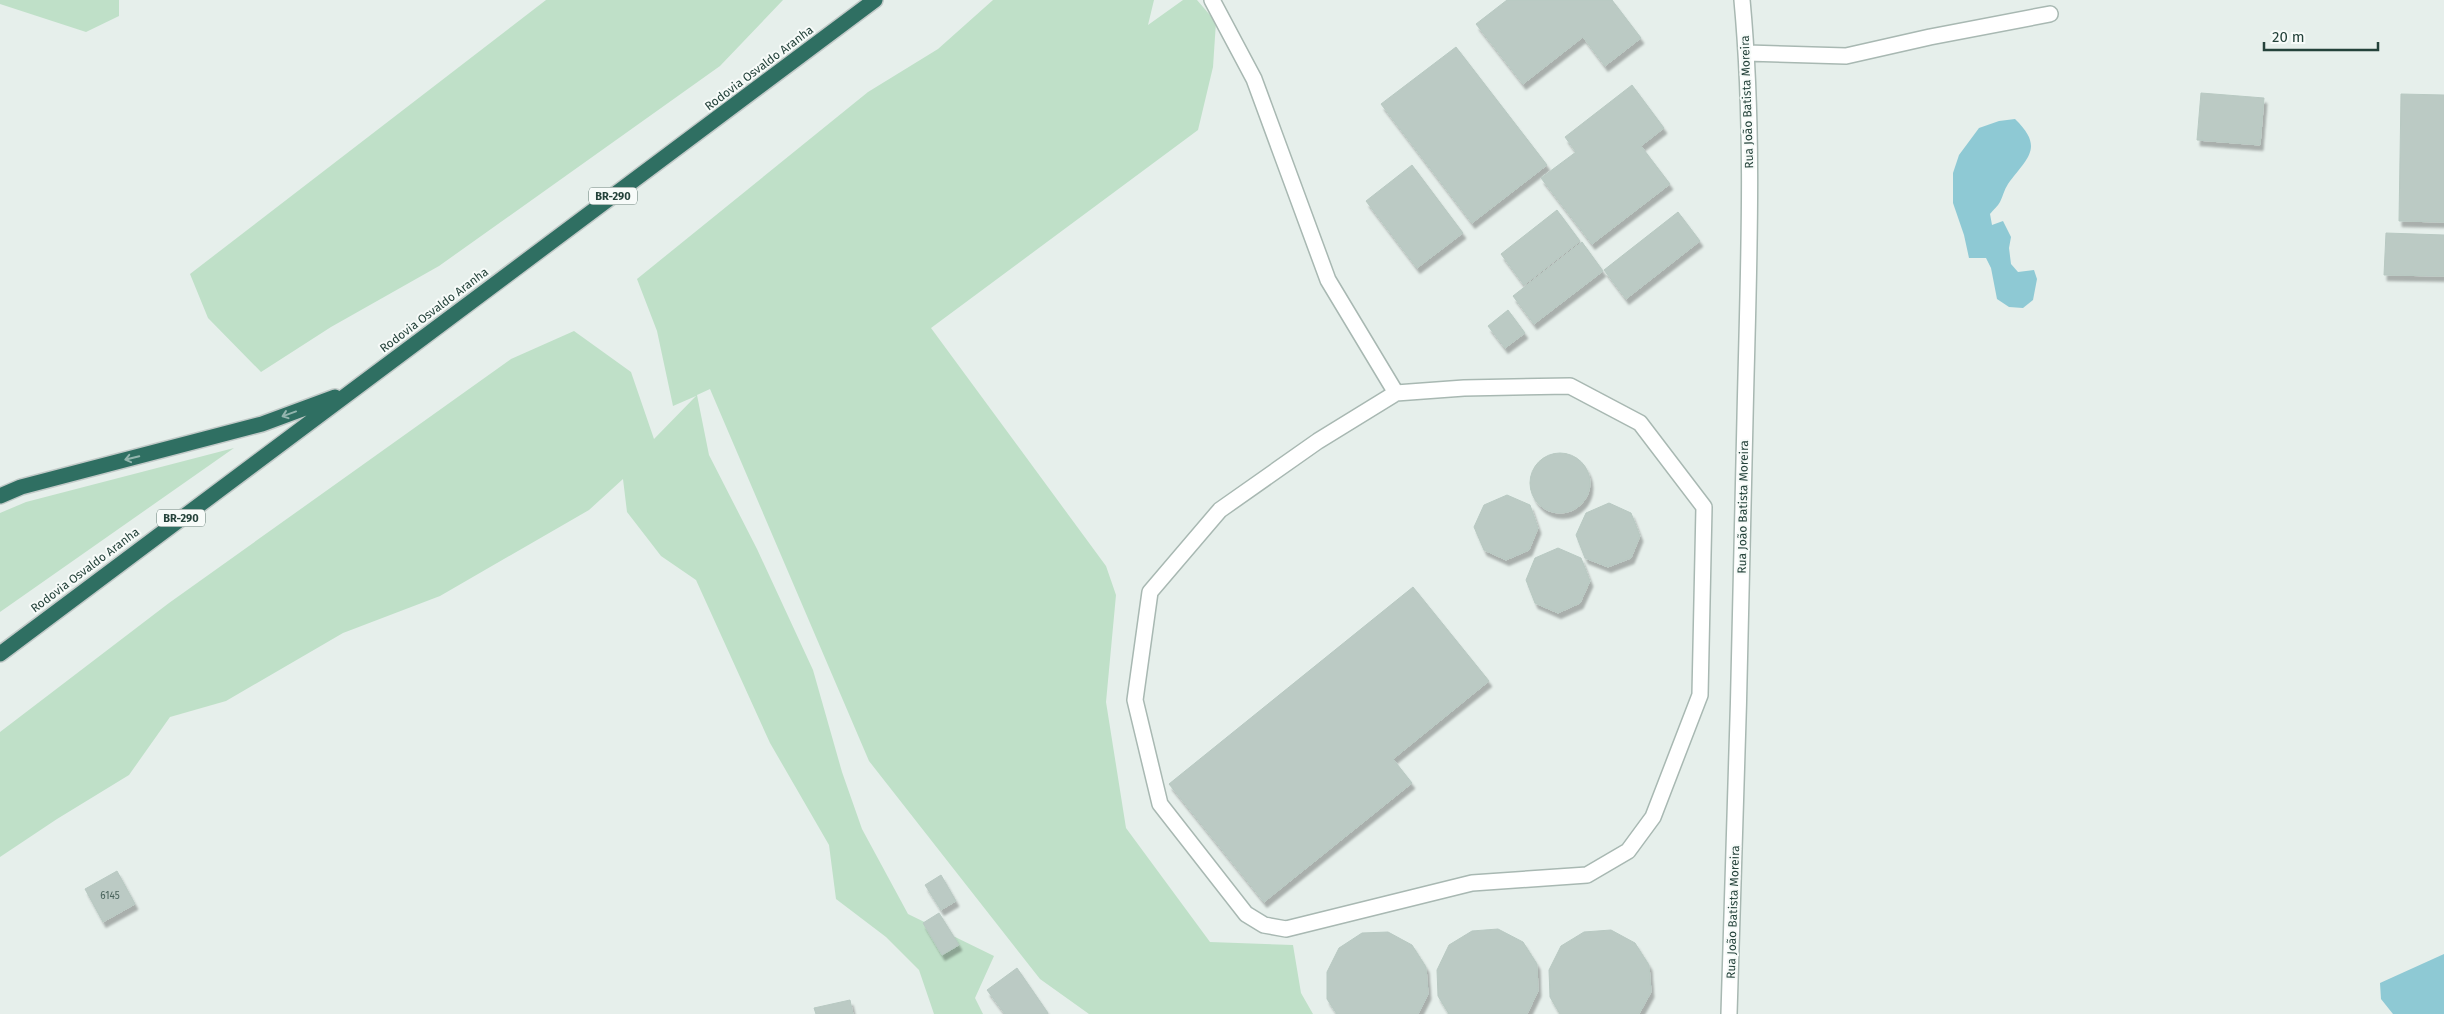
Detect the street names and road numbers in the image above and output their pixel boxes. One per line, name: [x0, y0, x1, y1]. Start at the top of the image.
street label: Rodovia Osvaldo Aranha: [702, 23, 816, 113]
street label: Rua João Batista Moreira: [1738, 35, 1756, 169]
road number: BR-290: [589, 188, 637, 205]
street label: Rodovia Osvaldo Aranha: [377, 265, 491, 355]
street label: Rua João Batista Moreira: [1735, 440, 1751, 574]
road number: BR-290: [157, 509, 205, 526]
street label: Rodovia Osvaldo Aranha: [28, 525, 142, 615]
street label: Rua João Batista Moreira: [1724, 845, 1742, 979]

